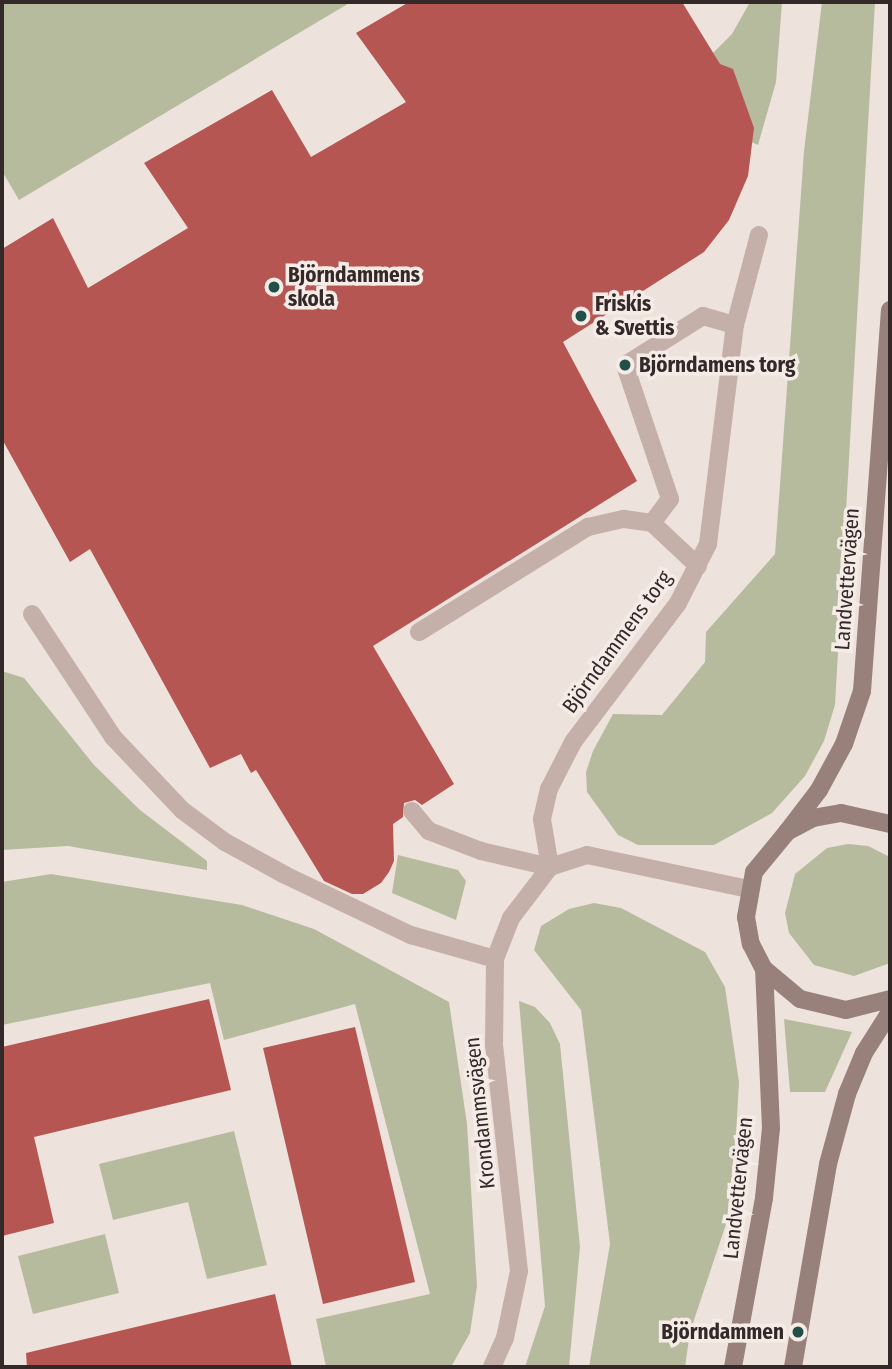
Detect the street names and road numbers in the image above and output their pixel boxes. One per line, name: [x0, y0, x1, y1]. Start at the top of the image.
street label: Landvettervägen: [829, 507, 865, 651]
street label: Björndammens torg: [557, 566, 677, 718]
street label: Krondammsvägen: [459, 1036, 501, 1190]
street label: Landvettervägen: [718, 1116, 758, 1260]

